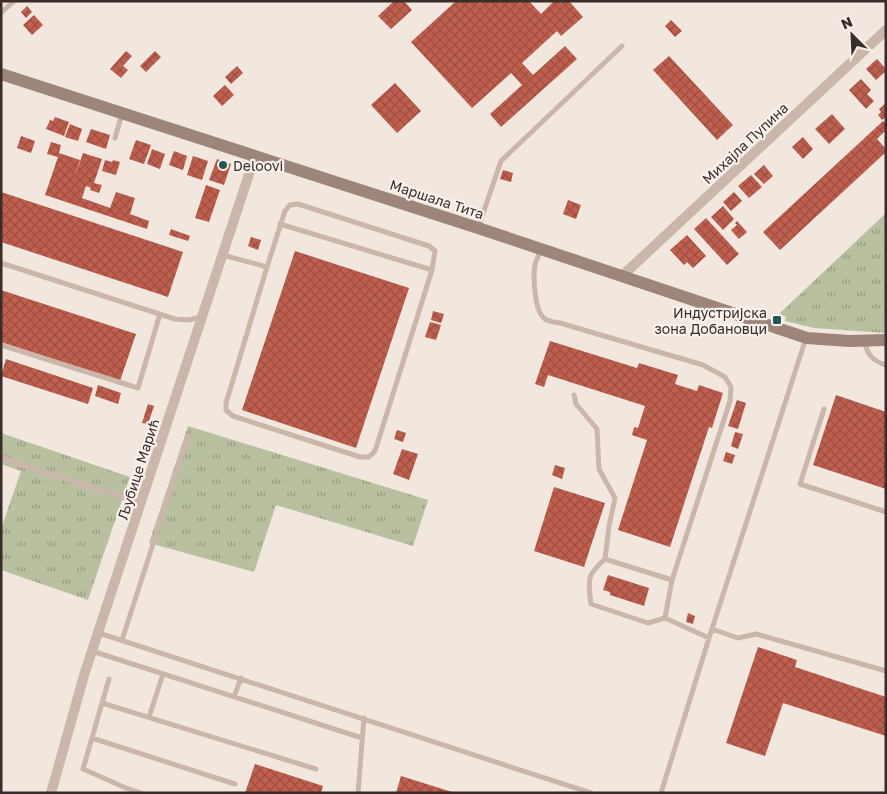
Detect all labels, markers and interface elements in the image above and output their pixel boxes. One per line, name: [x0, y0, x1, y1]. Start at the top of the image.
north arrow: [827, 10, 877, 60]
text: N: [838, 13, 855, 33]
street label: Михајла Пупина: [699, 99, 791, 187]
place label: Deloovi: [233, 157, 283, 174]
marker: Deloovi: [217, 159, 229, 171]
street label: Маршала Тита: [388, 176, 486, 222]
place label: Индустријска зона Добановци: [655, 304, 767, 337]
marker: Индустријска зона Добановци: [771, 314, 783, 326]
street label: Љубице Марић: [114, 416, 162, 522]

